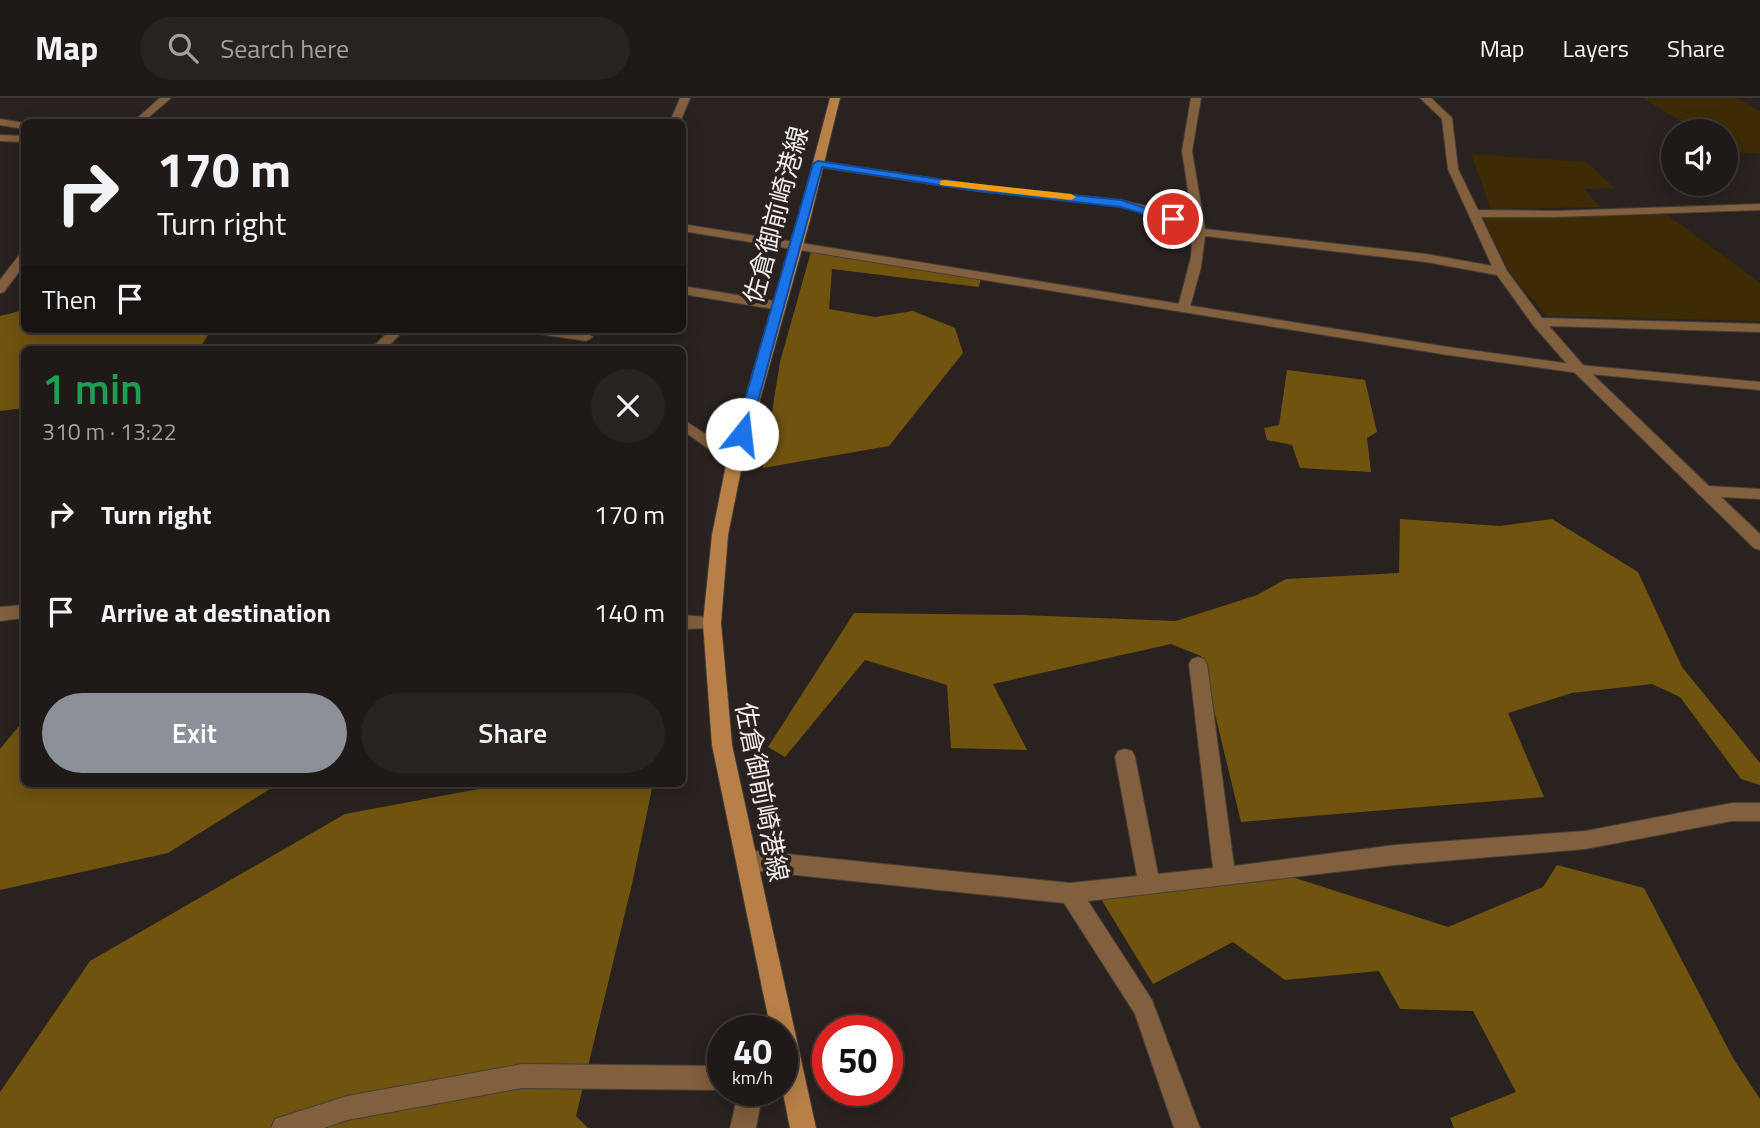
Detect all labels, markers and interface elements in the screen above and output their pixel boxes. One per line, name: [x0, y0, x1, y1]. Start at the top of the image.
search box: [140, 17, 630, 80]
text: Map: [35, 23, 98, 73]
icon: search: [164, 29, 202, 67]
text: Search here: [220, 29, 349, 68]
text: Map: [1480, 30, 1525, 66]
text: Layers: [1563, 30, 1629, 66]
text: Share: [1667, 30, 1725, 66]
map controls: [1661, 119, 1738, 196]
button: sound: [1661, 119, 1738, 196]
street label: 佐倉御前崎港線: [733, 122, 818, 308]
text: 170 m: [157, 131, 291, 206]
icon: right: [42, 147, 133, 238]
pin: [1143, 189, 1203, 249]
text: Turn right: [157, 199, 286, 247]
icon: arrive: [1154, 200, 1192, 238]
text: Then: [42, 280, 97, 319]
icon: arrive: [111, 280, 149, 318]
text: 1 min: [42, 356, 143, 420]
button: close: [591, 369, 665, 443]
position arrow: [705, 397, 779, 471]
text: 310 m · 13:22: [42, 414, 177, 449]
icon: right: [42, 495, 80, 533]
text: Turn right: [101, 495, 212, 534]
text: 170 m: [594, 495, 665, 534]
icon: arrive: [42, 593, 80, 631]
text: Arrive at destination: [101, 593, 331, 632]
text: 140 m: [594, 593, 665, 632]
button: Exit: [42, 693, 347, 773]
button: Share: [361, 693, 665, 773]
street label: 佐倉御前崎港線: [726, 699, 799, 885]
speed limit sign: 50: [812, 1015, 903, 1106]
text: 40: [733, 1024, 772, 1078]
text: km/h: [732, 1064, 773, 1091]

